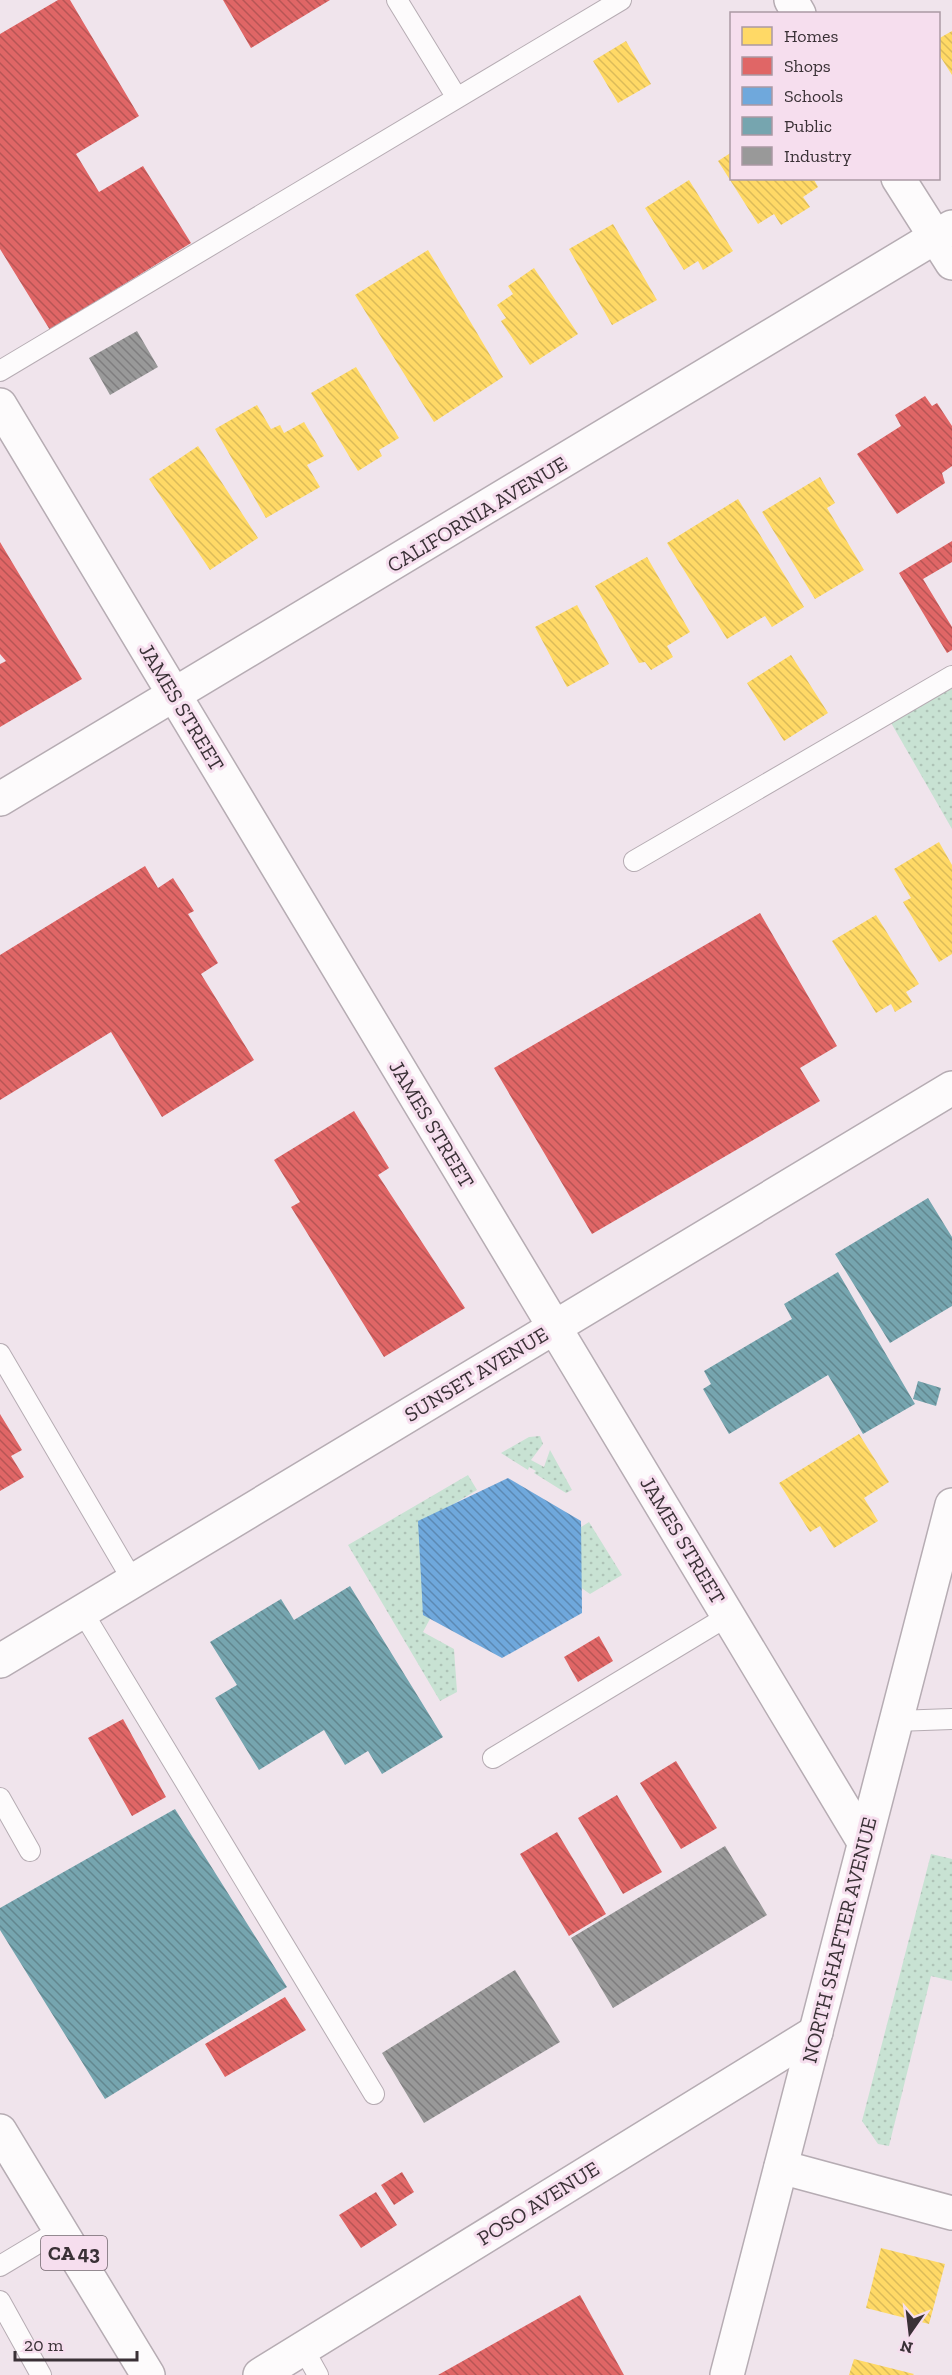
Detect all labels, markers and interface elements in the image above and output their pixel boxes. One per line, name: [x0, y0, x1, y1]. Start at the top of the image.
legend: [730, 12, 940, 180]
text: Homes: [784, 25, 838, 47]
text: Shops: [784, 55, 831, 77]
text: Schools: [784, 85, 843, 107]
text: Public: [784, 115, 832, 137]
text: Industry: [784, 145, 852, 167]
street label: CALIFORNIA AVENUE: [383, 450, 571, 578]
street label: JAMES STREET: [134, 639, 230, 775]
street label: JAMES STREET: [384, 1056, 480, 1192]
street label: SUNSET AVENUE: [400, 1321, 552, 1427]
street label: JAMES STREET: [635, 1472, 731, 1608]
street label: NORTH SHAFTER AVENUE: [796, 1814, 882, 2066]
street label: POSO AVENUE: [472, 2156, 604, 2250]
road number: CA 43: [41, 2236, 107, 2270]
north arrow: [880, 2303, 940, 2363]
scale bar: [15, 2324, 136, 2362]
text: 20 m: [24, 2334, 64, 2356]
text: N: [898, 2336, 915, 2358]

